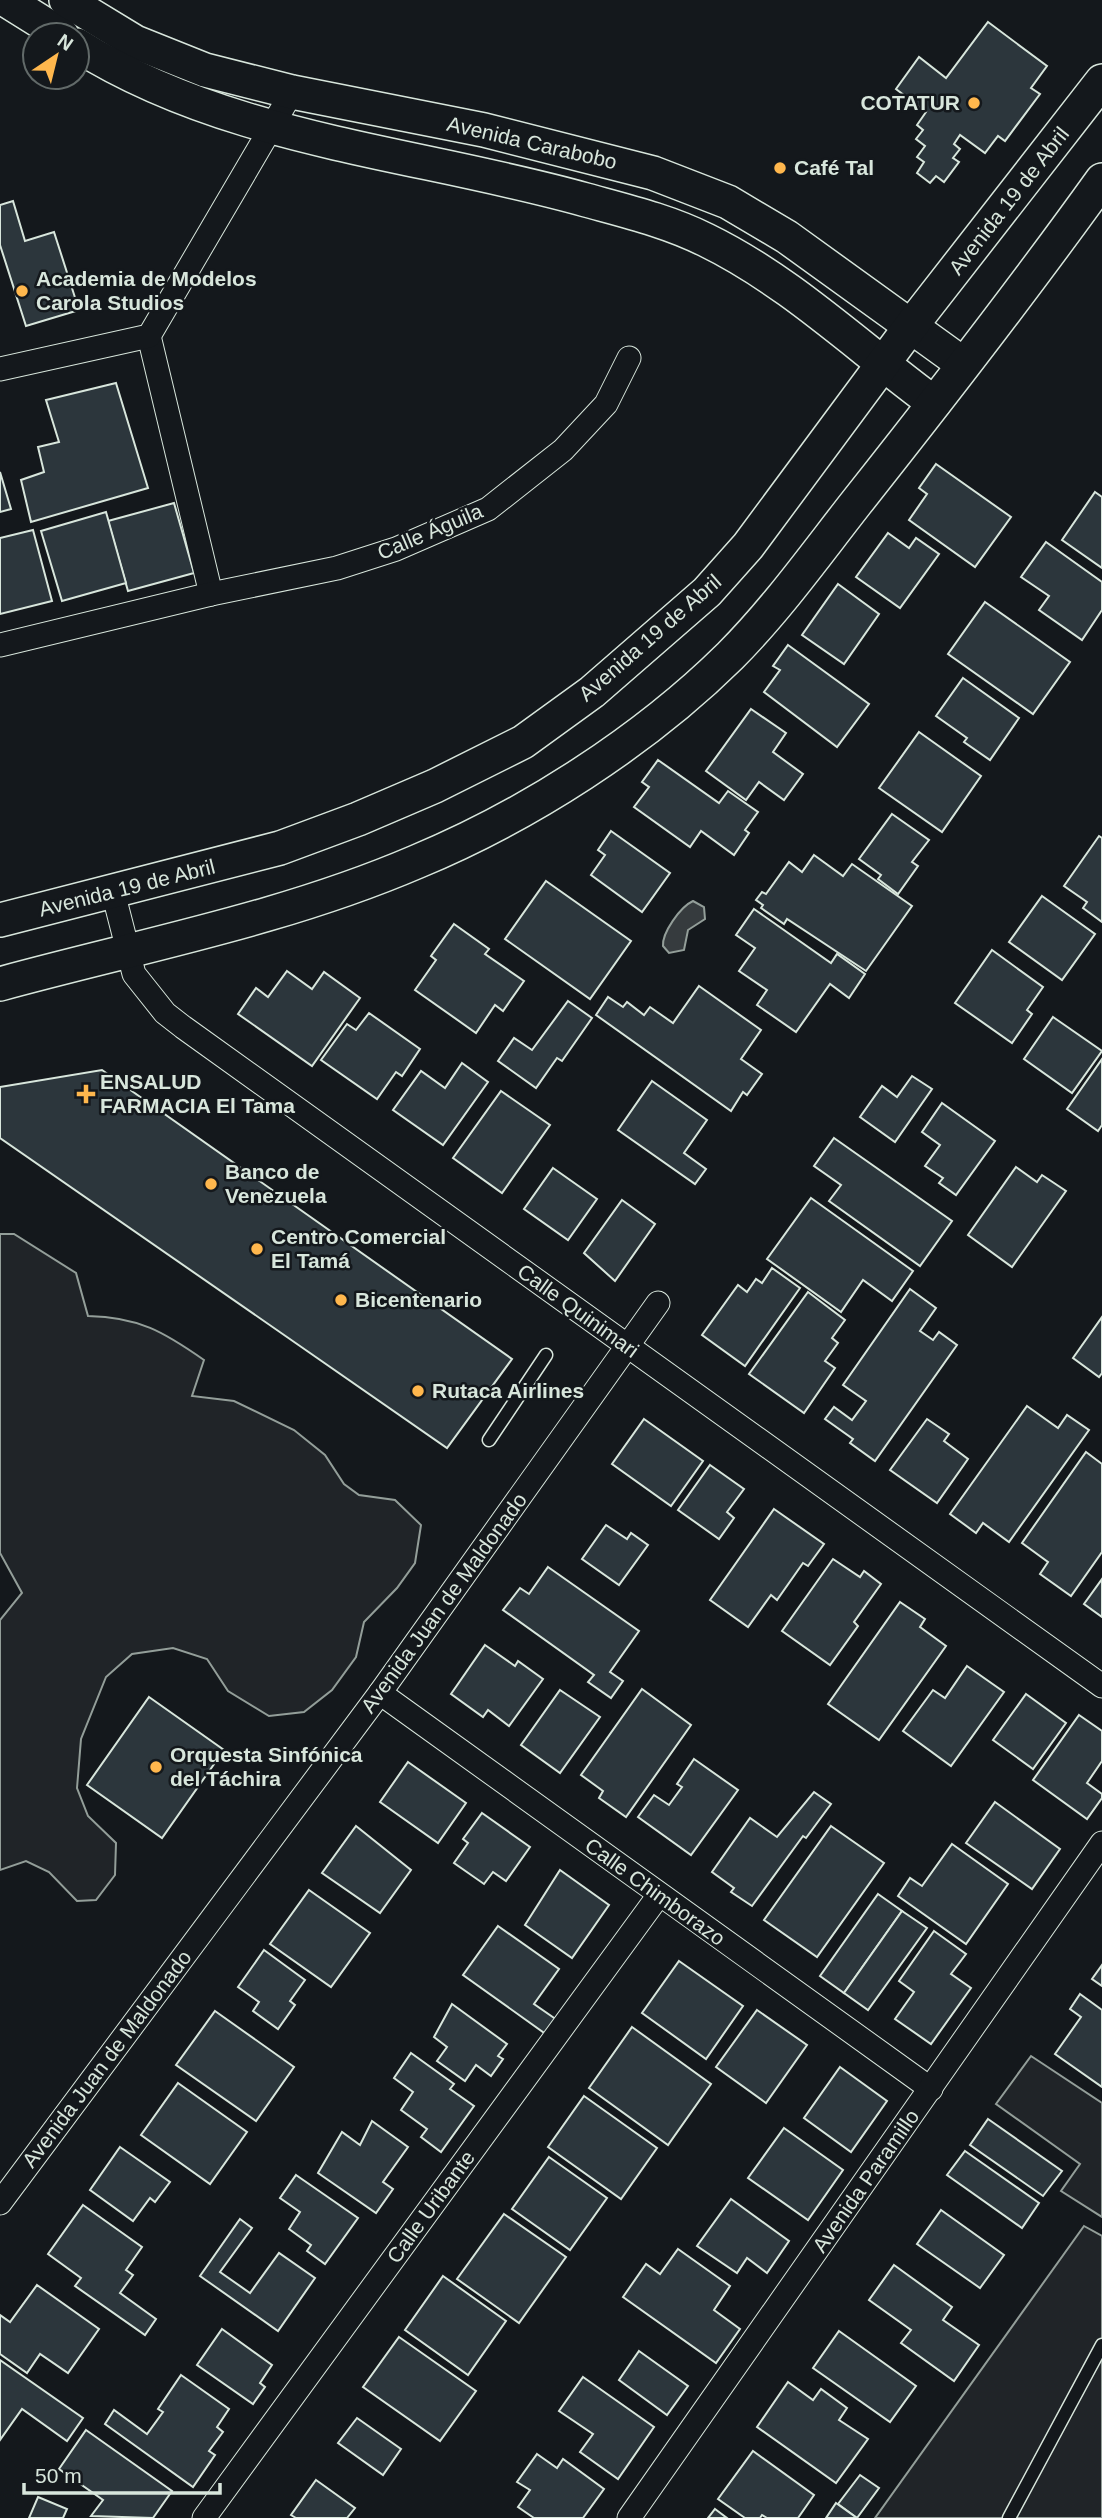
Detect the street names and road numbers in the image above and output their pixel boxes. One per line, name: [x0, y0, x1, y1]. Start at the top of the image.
street label: Avenida Carabobo: [445, 112, 619, 173]
street label: Avenida 19 de Abril: [944, 122, 1073, 279]
street label: Calle Águila: [374, 499, 486, 564]
street label: Avenida 19 de Abril: [574, 570, 725, 706]
street label: Avenida 19 de Abril: [36, 855, 217, 921]
street label: Calle Quinimari: [513, 1259, 643, 1362]
street label: Avenida Juan de Maldonado: [356, 1488, 531, 1717]
street label: Calle Chimborazo: [581, 1833, 730, 1950]
street label: Avenida Juan de Maldonado: [17, 1946, 196, 2172]
street label: Avenida Paramillo: [808, 2105, 923, 2256]
street label: Calle Uribante: [382, 2146, 479, 2267]

